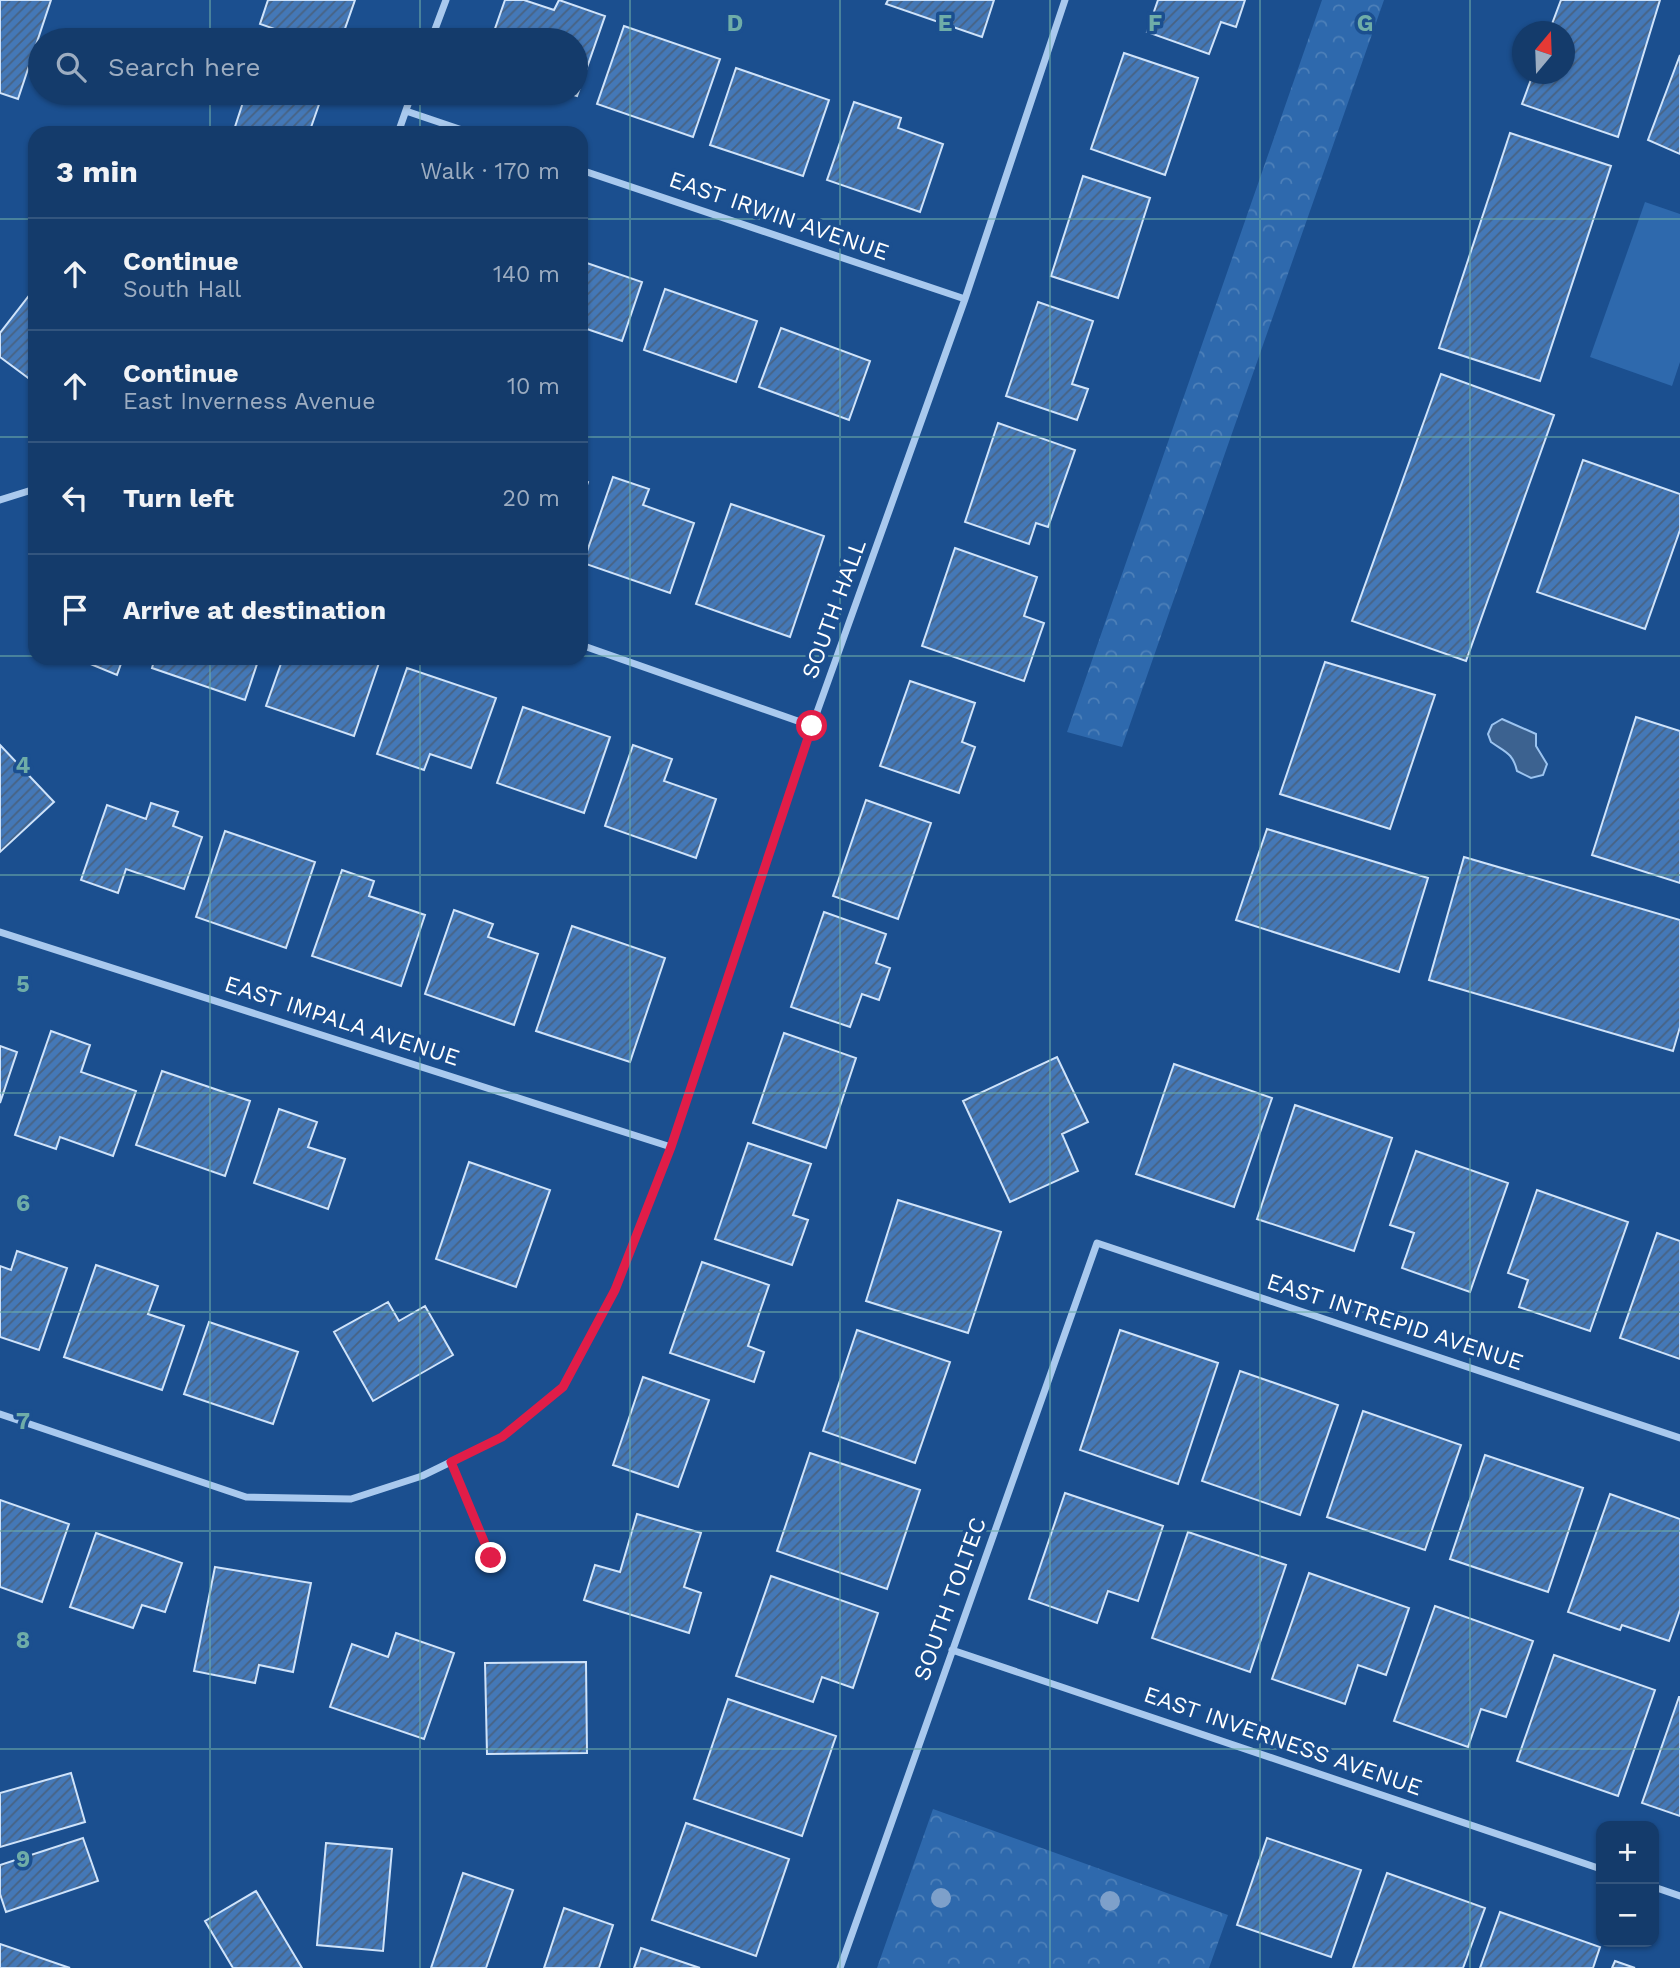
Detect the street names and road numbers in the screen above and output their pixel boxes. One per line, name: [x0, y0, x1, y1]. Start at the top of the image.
street label: EAST IRWIN AVENUE: [666, 166, 892, 266]
street label: SOUTH HALL: [796, 535, 872, 682]
street label: EAST IMPALA AVENUE: [221, 970, 463, 1072]
street label: EAST INTREPID AVENUE: [1263, 1268, 1527, 1376]
street label: SOUTH TOLTEC: [908, 1514, 992, 1684]
street label: EAST INVERNESS AVENUE: [1140, 1681, 1426, 1801]

